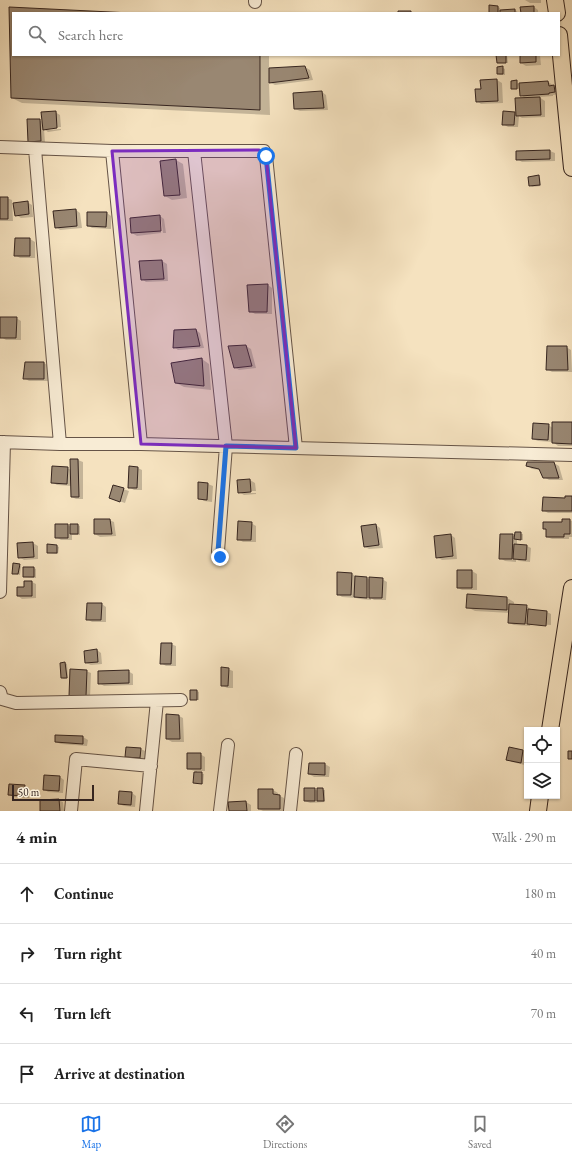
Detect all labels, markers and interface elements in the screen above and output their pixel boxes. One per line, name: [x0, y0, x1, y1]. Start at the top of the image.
search box: [12, 12, 560, 56]
icon: search: [26, 23, 48, 45]
text: Search here: [58, 25, 123, 44]
route start: [257, 147, 275, 165]
route end: [211, 548, 229, 566]
map controls: [524, 727, 560, 799]
button: locate: [524, 727, 560, 763]
button: layers: [524, 763, 560, 799]
scale bar: [12, 783, 94, 802]
text: 50 m: [18, 785, 39, 799]
text: 4 min: [16, 826, 57, 848]
text: Walk · 290 m: [492, 829, 556, 846]
icon: ahead: [16, 883, 38, 905]
text: Continue: [54, 884, 114, 903]
text: 180 m: [525, 885, 556, 902]
icon: right: [16, 943, 38, 965]
text: Turn right: [54, 944, 122, 963]
text: 40 m: [531, 945, 556, 962]
icon: left: [16, 1003, 38, 1025]
text: Turn left: [54, 1004, 111, 1023]
text: 70 m: [531, 1005, 556, 1022]
icon: arrive: [16, 1063, 38, 1085]
text: Arrive at destination: [54, 1064, 185, 1083]
tab: Map: [80, 1113, 102, 1151]
tab: Directions: [263, 1113, 307, 1151]
tab: Saved: [468, 1113, 492, 1151]

